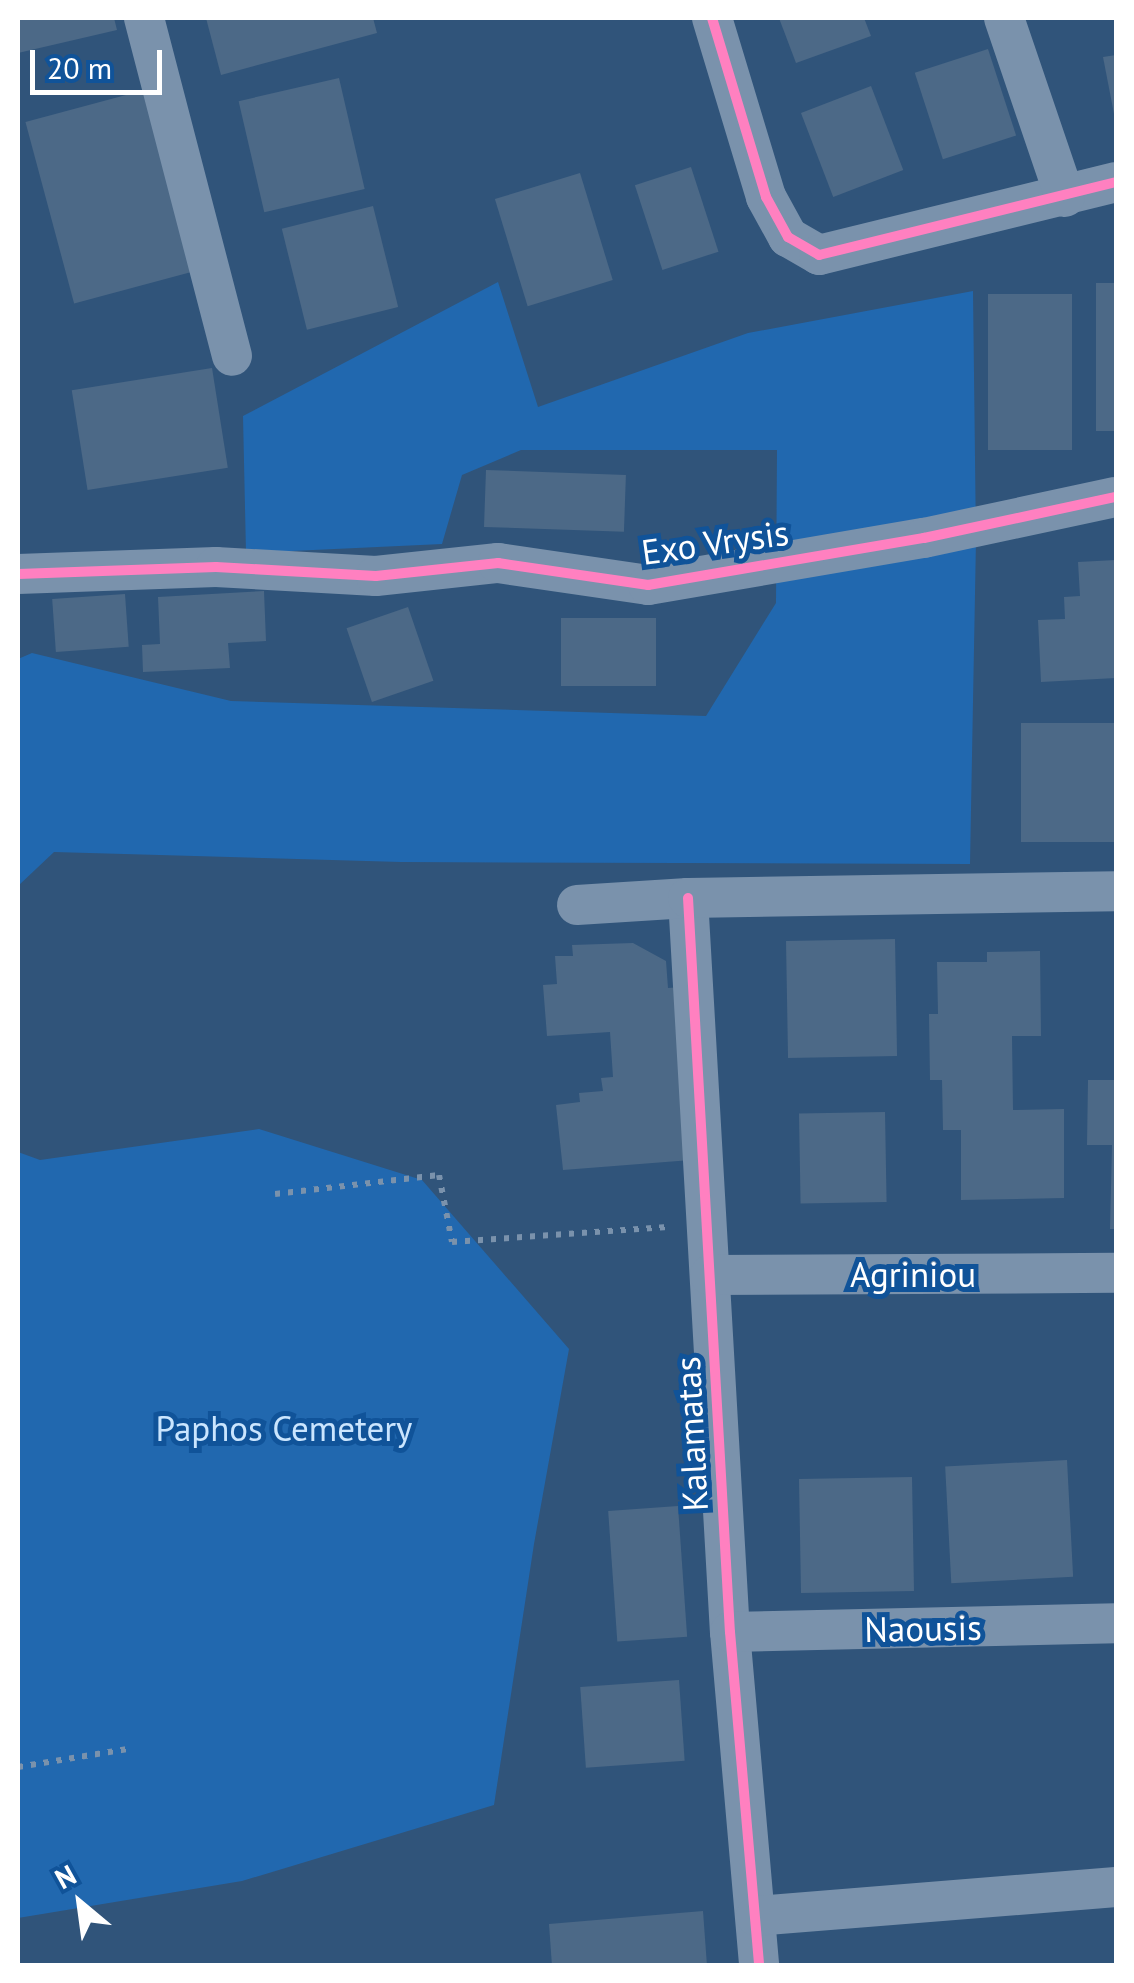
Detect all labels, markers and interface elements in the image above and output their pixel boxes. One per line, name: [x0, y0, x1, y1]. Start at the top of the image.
scale bar: [35, 30, 168, 92]
text: 20 m: [47, 48, 112, 87]
street label: Exo Vrysis: [638, 511, 792, 573]
street label: Agriniou: [850, 1253, 976, 1295]
street label: Kalamatas: [666, 1355, 716, 1513]
park label: Paphos Cemetery: [156, 1407, 412, 1449]
street label: Naousis: [864, 1606, 982, 1650]
north arrow: [30, 1853, 130, 1953]
text: N: [48, 1856, 82, 1897]

